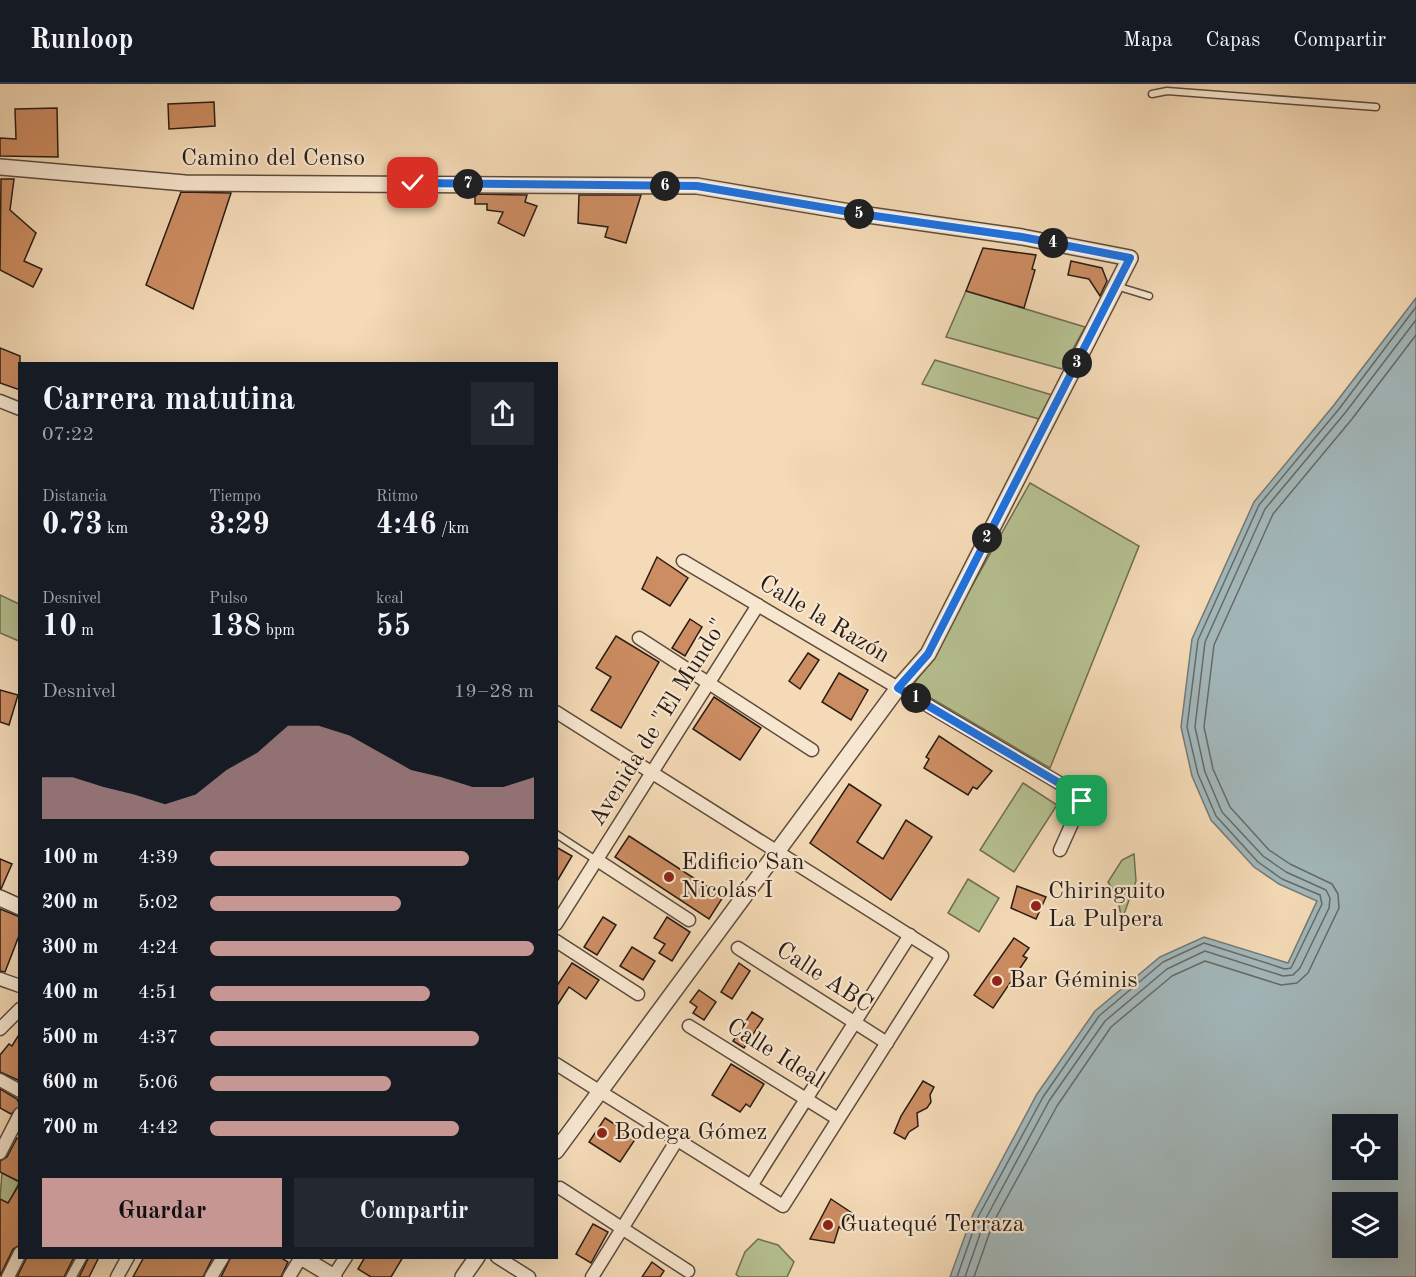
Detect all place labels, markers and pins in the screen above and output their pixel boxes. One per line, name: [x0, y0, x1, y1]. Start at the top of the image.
pin: [387, 157, 438, 208]
pin: 7: [453, 169, 483, 199]
pin: 6: [650, 171, 680, 201]
pin: 5: [844, 199, 874, 229]
pin: 4: [1038, 228, 1068, 258]
pin: 3: [1062, 348, 1092, 378]
pin: 2: [972, 523, 1002, 553]
pin: 1: [901, 683, 931, 713]
pin: [1056, 775, 1107, 826]
place label: Edificio San Nicolás I: [681, 851, 805, 903]
marker: Edificio San Nicolás I: [662, 870, 676, 884]
place label: Chiringuito La Pulpera: [1048, 880, 1165, 932]
marker: Chiringuito La Pulpera: [1029, 899, 1043, 913]
place label: Bar Géminis: [1009, 969, 1138, 993]
marker: Bar Géminis: [990, 974, 1004, 988]
place label: Bodega Gómez: [614, 1121, 767, 1145]
marker: Bodega Gómez: [595, 1126, 609, 1140]
place label: Guatequé Terraza: [840, 1213, 1025, 1237]
marker: Guatequé Terraza: [821, 1218, 835, 1232]

